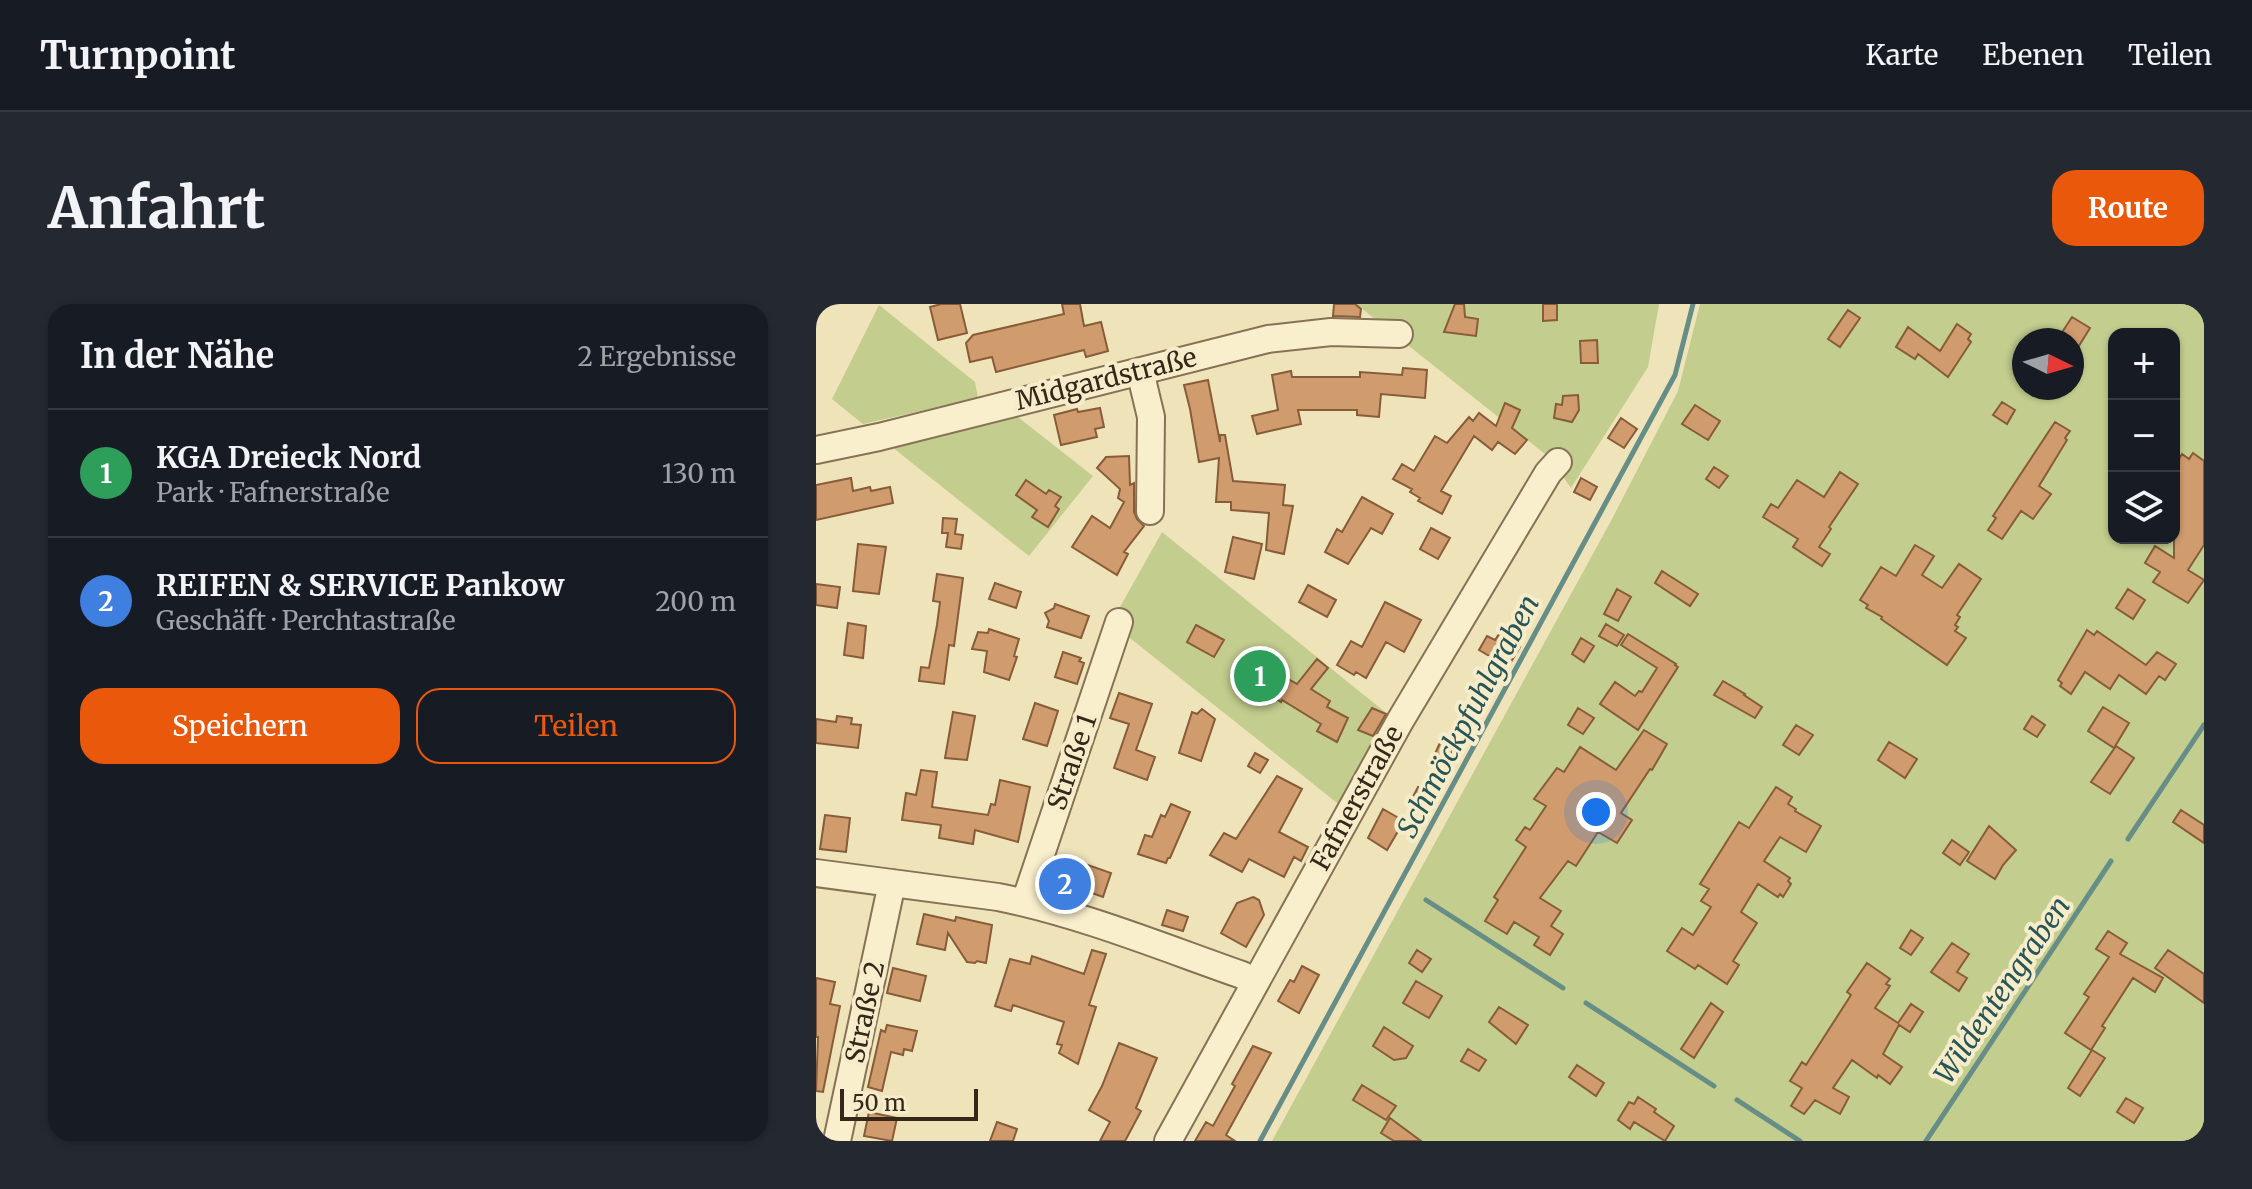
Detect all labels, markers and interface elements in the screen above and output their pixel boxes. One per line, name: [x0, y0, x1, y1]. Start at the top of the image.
text: Turnpoint: [40, 32, 235, 79]
text: Karte: [1866, 37, 1938, 73]
text: Ebenen: [1982, 37, 2084, 73]
text: Teilen: [2128, 37, 2212, 73]
button: Route: [2052, 170, 2204, 246]
text: Anfahrt: [48, 173, 265, 243]
north arrow: [2012, 328, 2084, 400]
map controls: [2108, 328, 2180, 544]
button: +: [2108, 328, 2180, 400]
text: In der Nähe: [80, 335, 274, 377]
text: 2 Ergebnisse: [577, 340, 736, 373]
street label: Midgardstraße: [1012, 340, 1200, 417]
button: −: [2108, 400, 2180, 472]
text: KGA Dreieck Nord: [156, 438, 421, 476]
text: 1: [100, 457, 112, 490]
text: 130 m: [662, 457, 736, 490]
button: layers: [2108, 472, 2180, 544]
text: Park · Fafnerstraße: [156, 476, 389, 509]
text: REIFEN & SERVICE Pankow: [156, 566, 564, 604]
text: 2: [98, 585, 114, 618]
text: 200 m: [655, 585, 736, 618]
water label: Schmöckpfuhlgraben: [1389, 589, 1547, 843]
text: Geschäft · Perchtastraße: [156, 604, 455, 637]
pin: 1: [1234, 646, 1286, 706]
button: Speichern: [80, 688, 400, 764]
button: Teilen: [416, 688, 736, 764]
street label: Straße 1: [1040, 709, 1103, 814]
street label: Fafnerstraße: [1303, 720, 1410, 876]
your location: [1576, 792, 1616, 832]
pin: 2: [1039, 854, 1091, 914]
water label: Wildentengraben: [1926, 890, 2078, 1090]
street label: Straße 2: [838, 958, 891, 1066]
scale bar: [840, 1085, 978, 1121]
text: 50 m: [852, 1089, 906, 1117]

